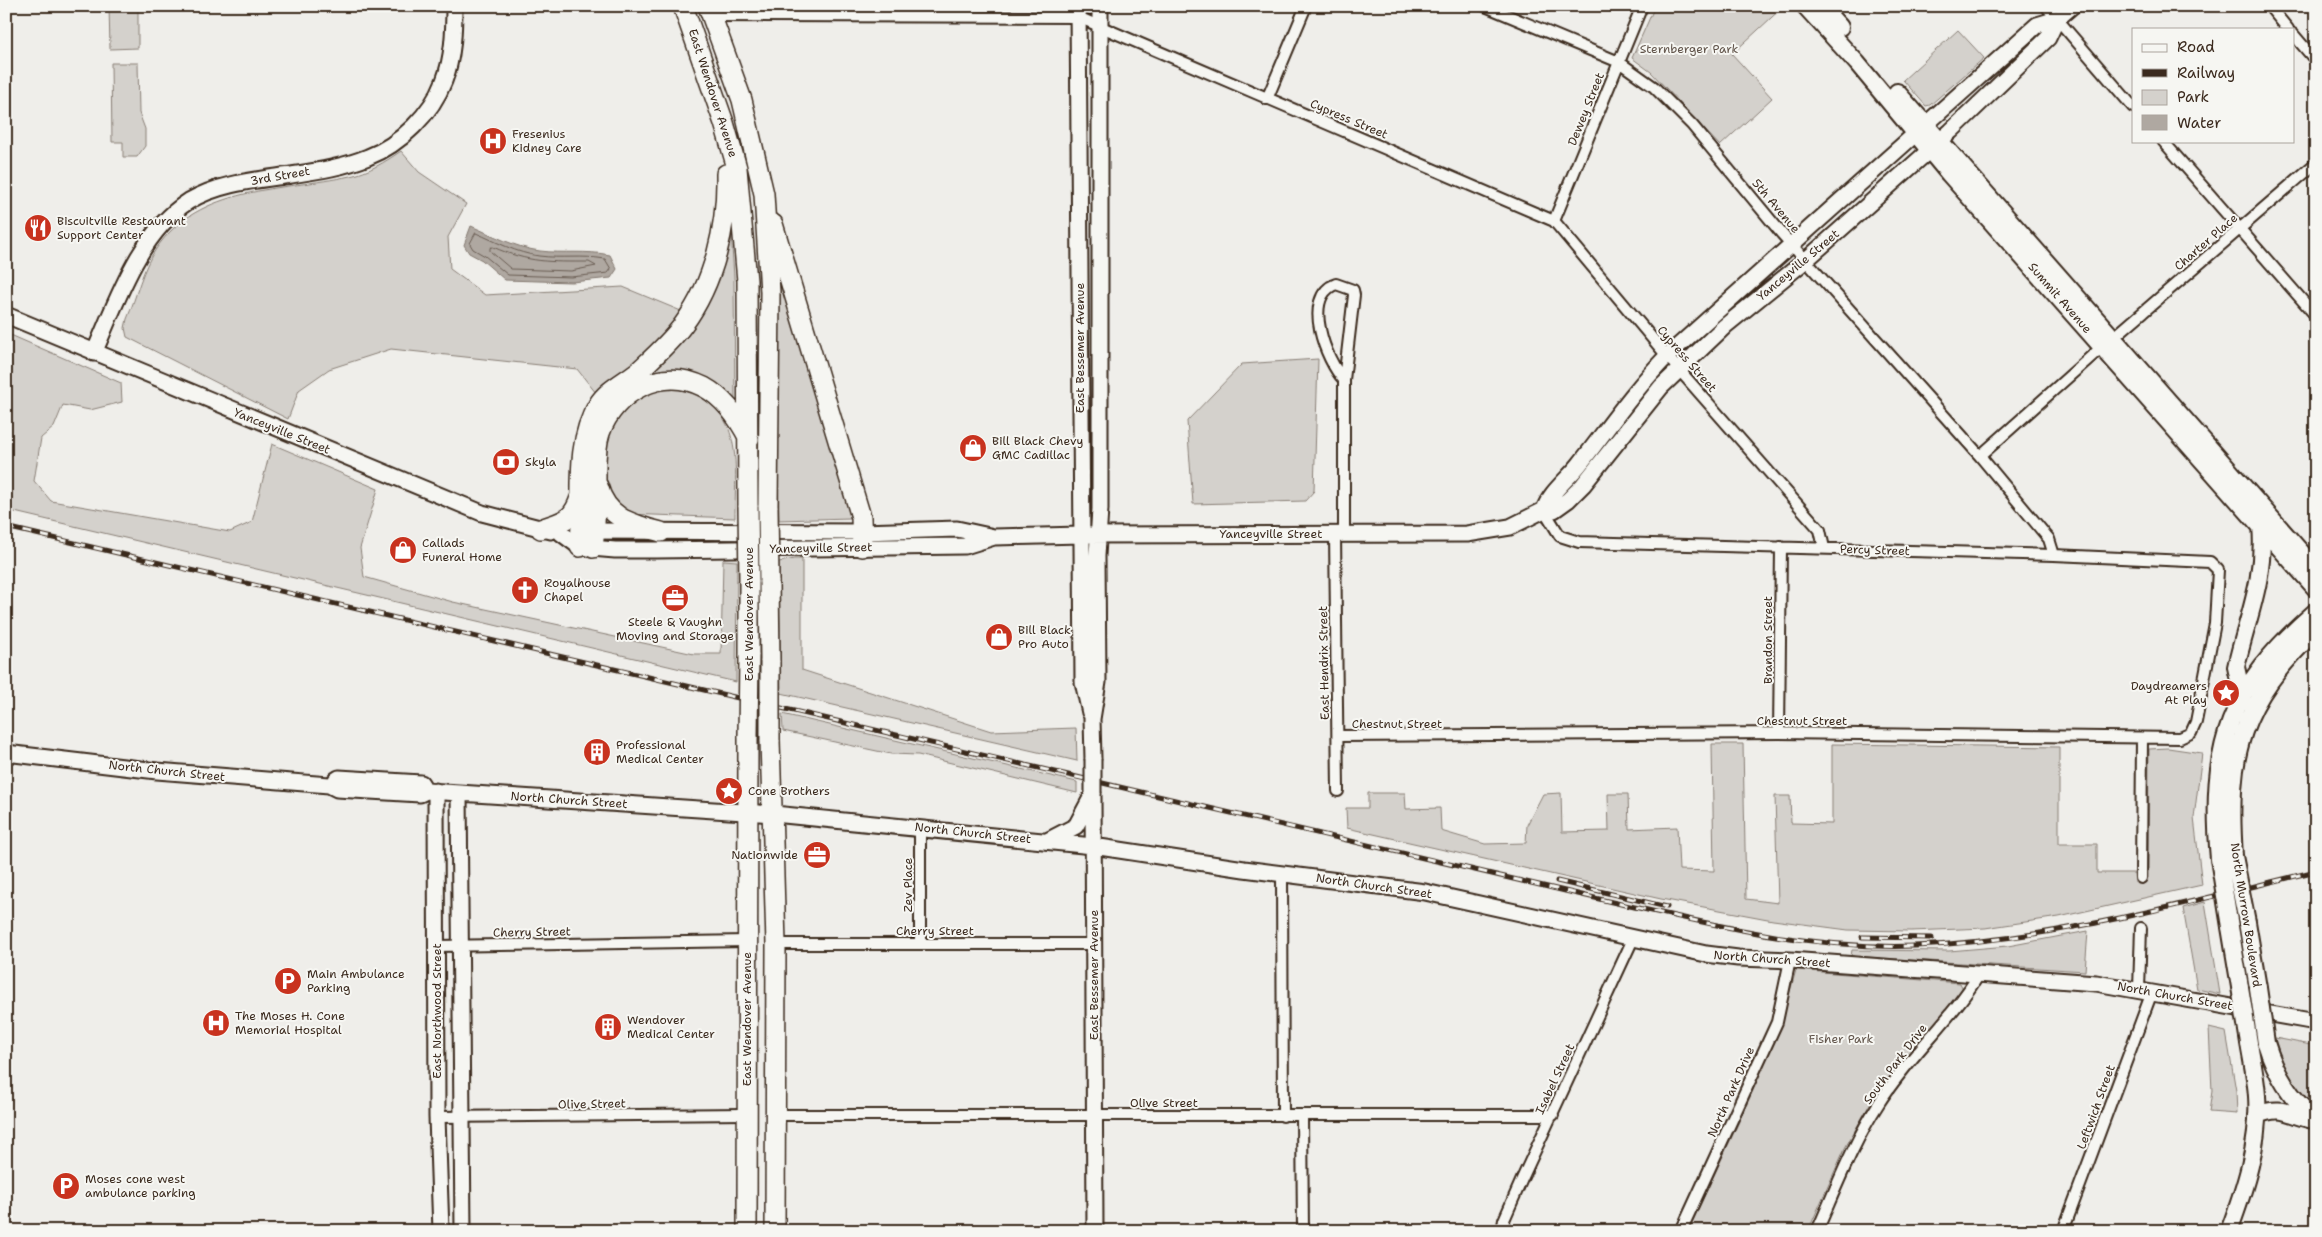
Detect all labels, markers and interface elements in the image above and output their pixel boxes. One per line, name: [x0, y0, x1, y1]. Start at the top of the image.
street label: East Wendover Avenue: [685, 27, 741, 160]
legend: [2132, 28, 2294, 142]
text: Road: [2177, 37, 2215, 57]
park label: Sternberger Park: [1640, 41, 1738, 57]
text: Railway: [2177, 63, 2235, 83]
street label: Dewey Street: [1564, 70, 1608, 148]
text: Park: [2177, 87, 2209, 107]
street label: Cypress Street: [1308, 95, 1390, 143]
text: Water: [2177, 113, 2221, 133]
hospital icon: Fresenius Kidney Care: [478, 126, 508, 156]
place label: Fresenius Kidney Care: [512, 126, 582, 156]
street label: 3rd Street: [249, 163, 311, 189]
street label: 5th Avenue: [1749, 175, 1804, 237]
street label: Charter Place: [2171, 210, 2241, 274]
restaurant icon: Biscuitville Restaurant Support Center: [23, 213, 53, 243]
place label: Biscuitville Restaurant Support Center: [57, 213, 186, 243]
street label: Yanceyville Street: [1753, 226, 1843, 304]
street label: Summit Avenue: [2025, 259, 2095, 337]
street label: East Bessemer Avenue: [1072, 283, 1088, 413]
street label: Cypress Street: [1654, 322, 1720, 396]
street label: Yanceyville Street: [231, 404, 333, 458]
shop icon: Bill Black Chevy GMC Cadillac: [958, 433, 988, 463]
place label: Bill Black Chevy GMC Cadillac: [992, 433, 1084, 463]
bank icon: Skyla: [491, 447, 521, 477]
place label: Skyla: [525, 454, 557, 470]
street label: Yanceyville Street: [1220, 526, 1322, 542]
shop icon: Callads Funeral Home: [388, 535, 418, 565]
place label: Callads Funeral Home: [422, 535, 502, 565]
street label: Yanceyville Street: [769, 539, 873, 557]
street label: Percy Street: [1840, 541, 1910, 559]
street label: East Wendover Avenue: [741, 547, 757, 681]
church icon: Royalhouse Chapel: [510, 575, 540, 605]
place label: Royalhouse Chapel: [544, 575, 611, 605]
office icon: Steele & Vaughn Moving and Storage: [660, 583, 690, 613]
street label: Brandon Street: [1760, 596, 1776, 684]
street label: East Hendrix Street: [1315, 606, 1333, 720]
place label: Steele & Vaughn Moving and Storage: [616, 614, 734, 644]
shop icon: Bill Black Pro Auto: [984, 622, 1014, 652]
place label: Bill Black Pro Auto: [1018, 622, 1071, 652]
place label: Daydreamers At Play: [2131, 678, 2207, 708]
place icon: Daydreamers At Play: [2211, 678, 2241, 708]
street label: Chestnut Street: [1757, 713, 1847, 729]
street label: Chestnut Street: [1352, 716, 1442, 732]
building icon: Professional Medical Center: [582, 737, 612, 767]
place label: Professional Medical Center: [616, 737, 704, 767]
street label: North Church Street: [108, 757, 226, 785]
place icon: Cone Brothers: [714, 776, 744, 806]
place label: Cone Brothers: [748, 783, 830, 799]
street label: North Church Street: [510, 788, 628, 812]
street label: North Church Street: [914, 819, 1032, 847]
office icon: Nationwide: [802, 840, 832, 870]
street label: North Murrow Boulevard: [2227, 842, 2265, 989]
place label: Nationwide: [731, 847, 798, 863]
street label: Zev Place: [900, 857, 916, 912]
street label: North Church Street: [1315, 870, 1433, 902]
street label: East Bessemer Avenue: [1086, 910, 1102, 1040]
street label: Cherry Street: [493, 923, 571, 941]
street label: Cherry Street: [896, 923, 974, 939]
street label: East Northwood Street: [429, 943, 445, 1079]
street label: North Church Street: [1713, 947, 1831, 971]
street label: East Wendover Avenue: [739, 952, 755, 1086]
parking icon: Main Ambulance Parking: [273, 966, 303, 996]
place label: Main Ambulance Parking: [307, 966, 405, 996]
street label: North Church Street: [2116, 978, 2234, 1014]
hospital icon: The Moses H. Cone Memorial Hospital: [201, 1008, 231, 1038]
place label: The Moses H. Cone Memorial Hospital: [235, 1008, 345, 1038]
building icon: Wendover Medical Center: [593, 1012, 623, 1042]
place label: Wendover Medical Center: [627, 1012, 715, 1042]
street label: South Park Drive: [1860, 1020, 1931, 1107]
park label: Fisher Park: [1809, 1031, 1874, 1047]
street label: Isabel Street: [1532, 1041, 1578, 1117]
street label: North Park Drive: [1704, 1044, 1758, 1140]
street label: Leftwich Street: [2073, 1063, 2119, 1151]
street label: Olive Street: [558, 1095, 626, 1113]
street label: Olive Street: [1130, 1095, 1198, 1111]
parking icon: Moses cone west ambulance parking: [51, 1171, 81, 1201]
place label: Moses cone west ambulance parking: [85, 1171, 196, 1201]

